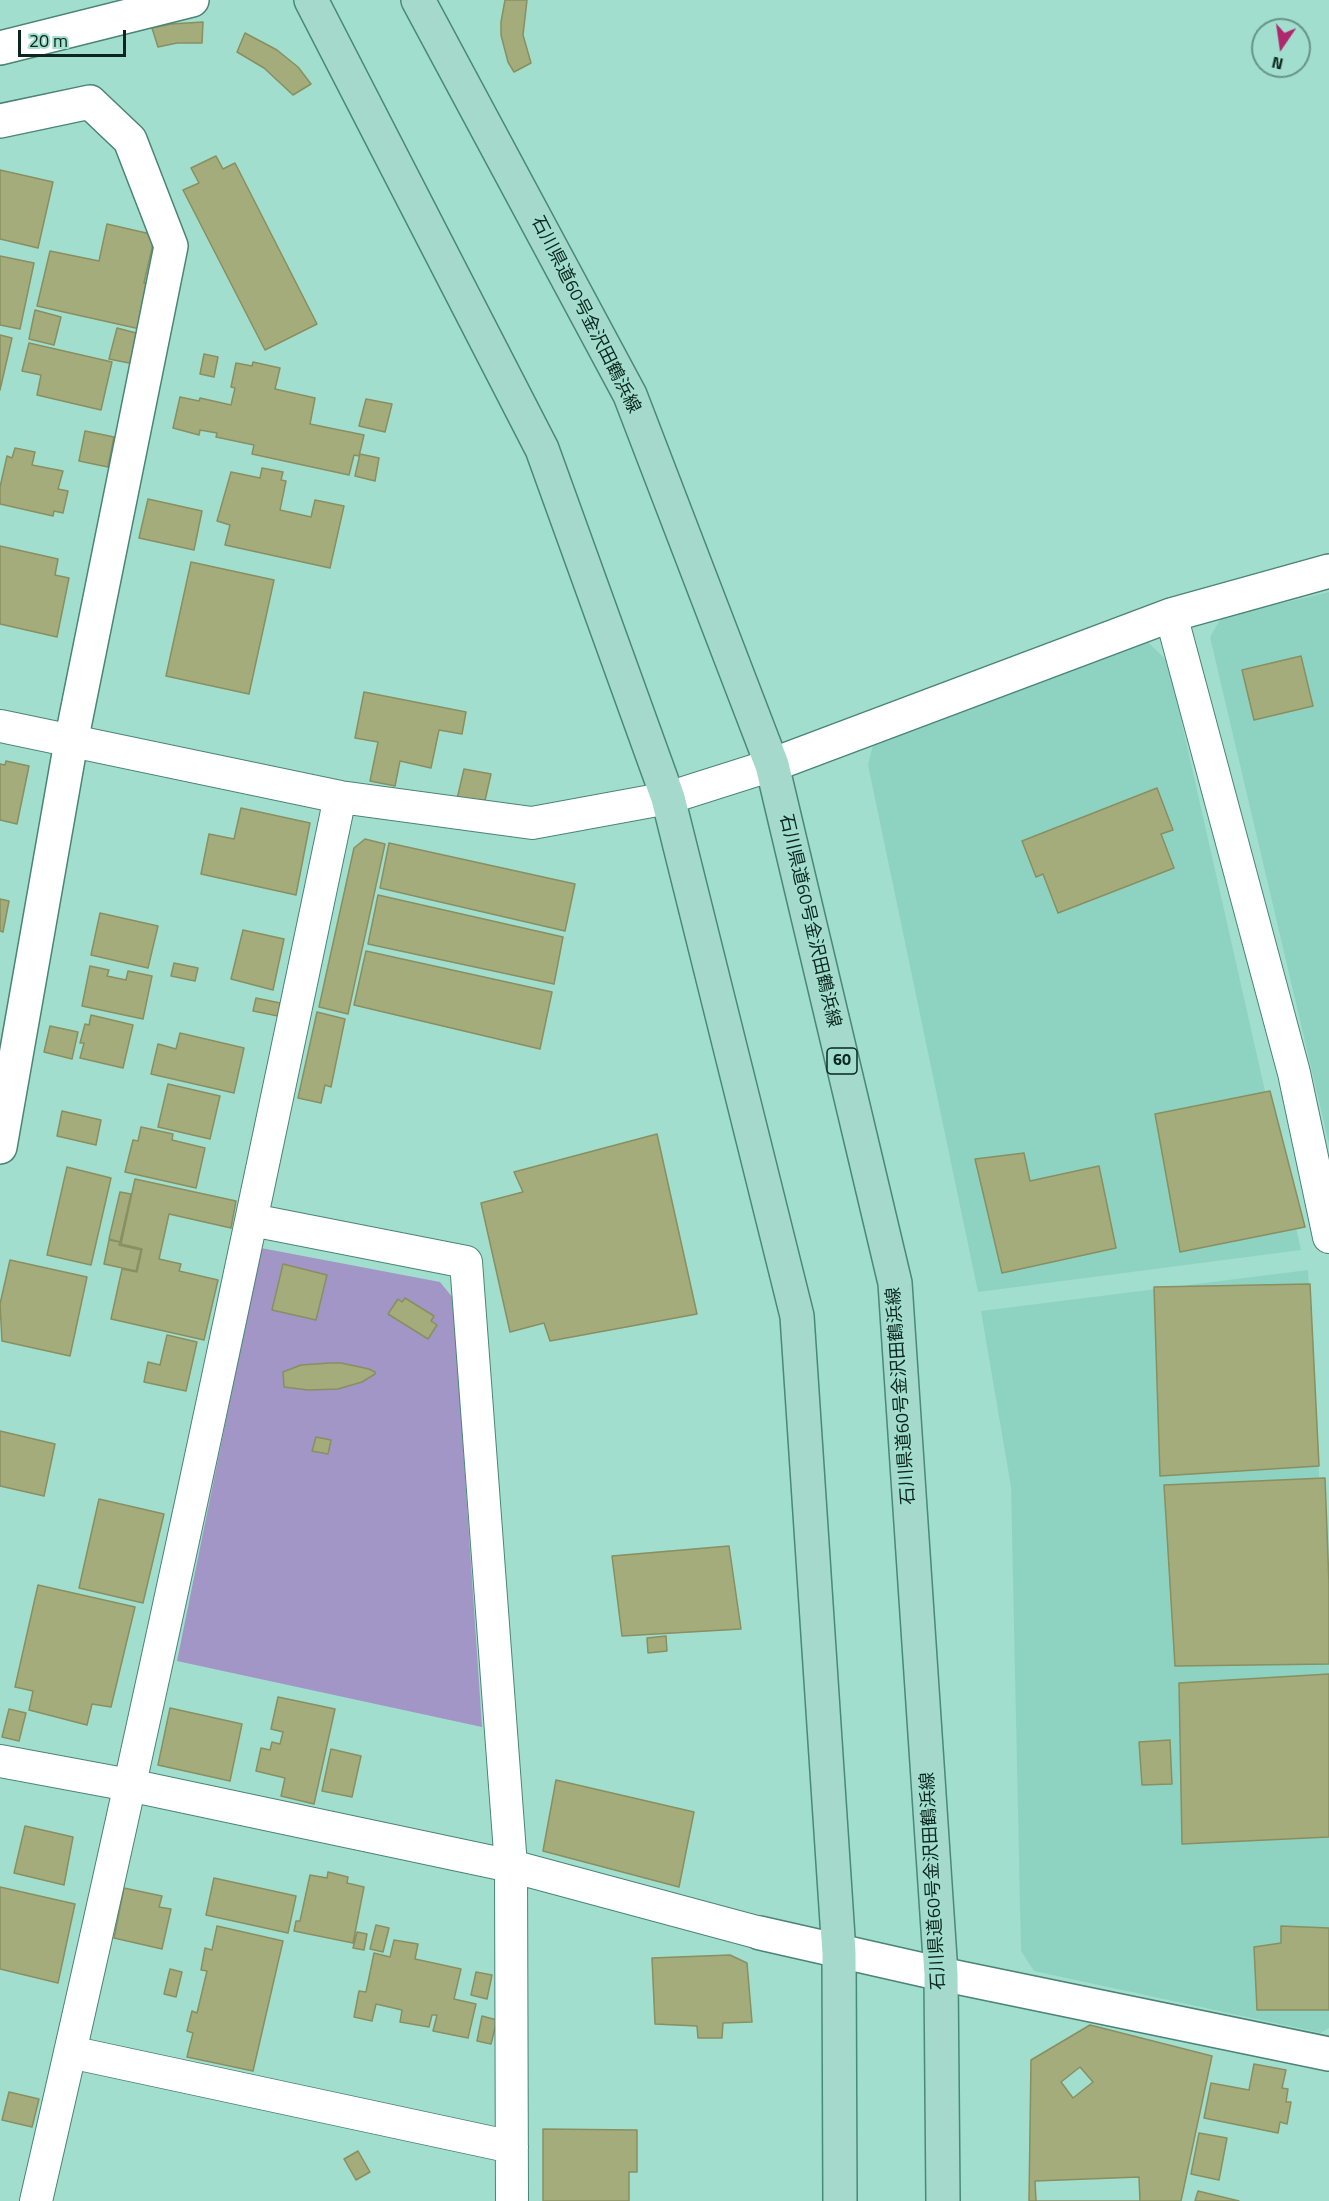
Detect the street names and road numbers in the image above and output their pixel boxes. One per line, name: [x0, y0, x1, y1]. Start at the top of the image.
street label: 石川県道60号金沢田鶴浜線: [526, 213, 644, 417]
street label: 石川県道60号金沢田鶴浜線: [774, 812, 844, 1030]
road number: 60: [827, 1048, 857, 1074]
street label: 石川県道60号金沢田鶴浜線: [884, 1286, 920, 1506]
street label: 石川県道60号金沢田鶴浜線: [918, 1772, 950, 1990]

